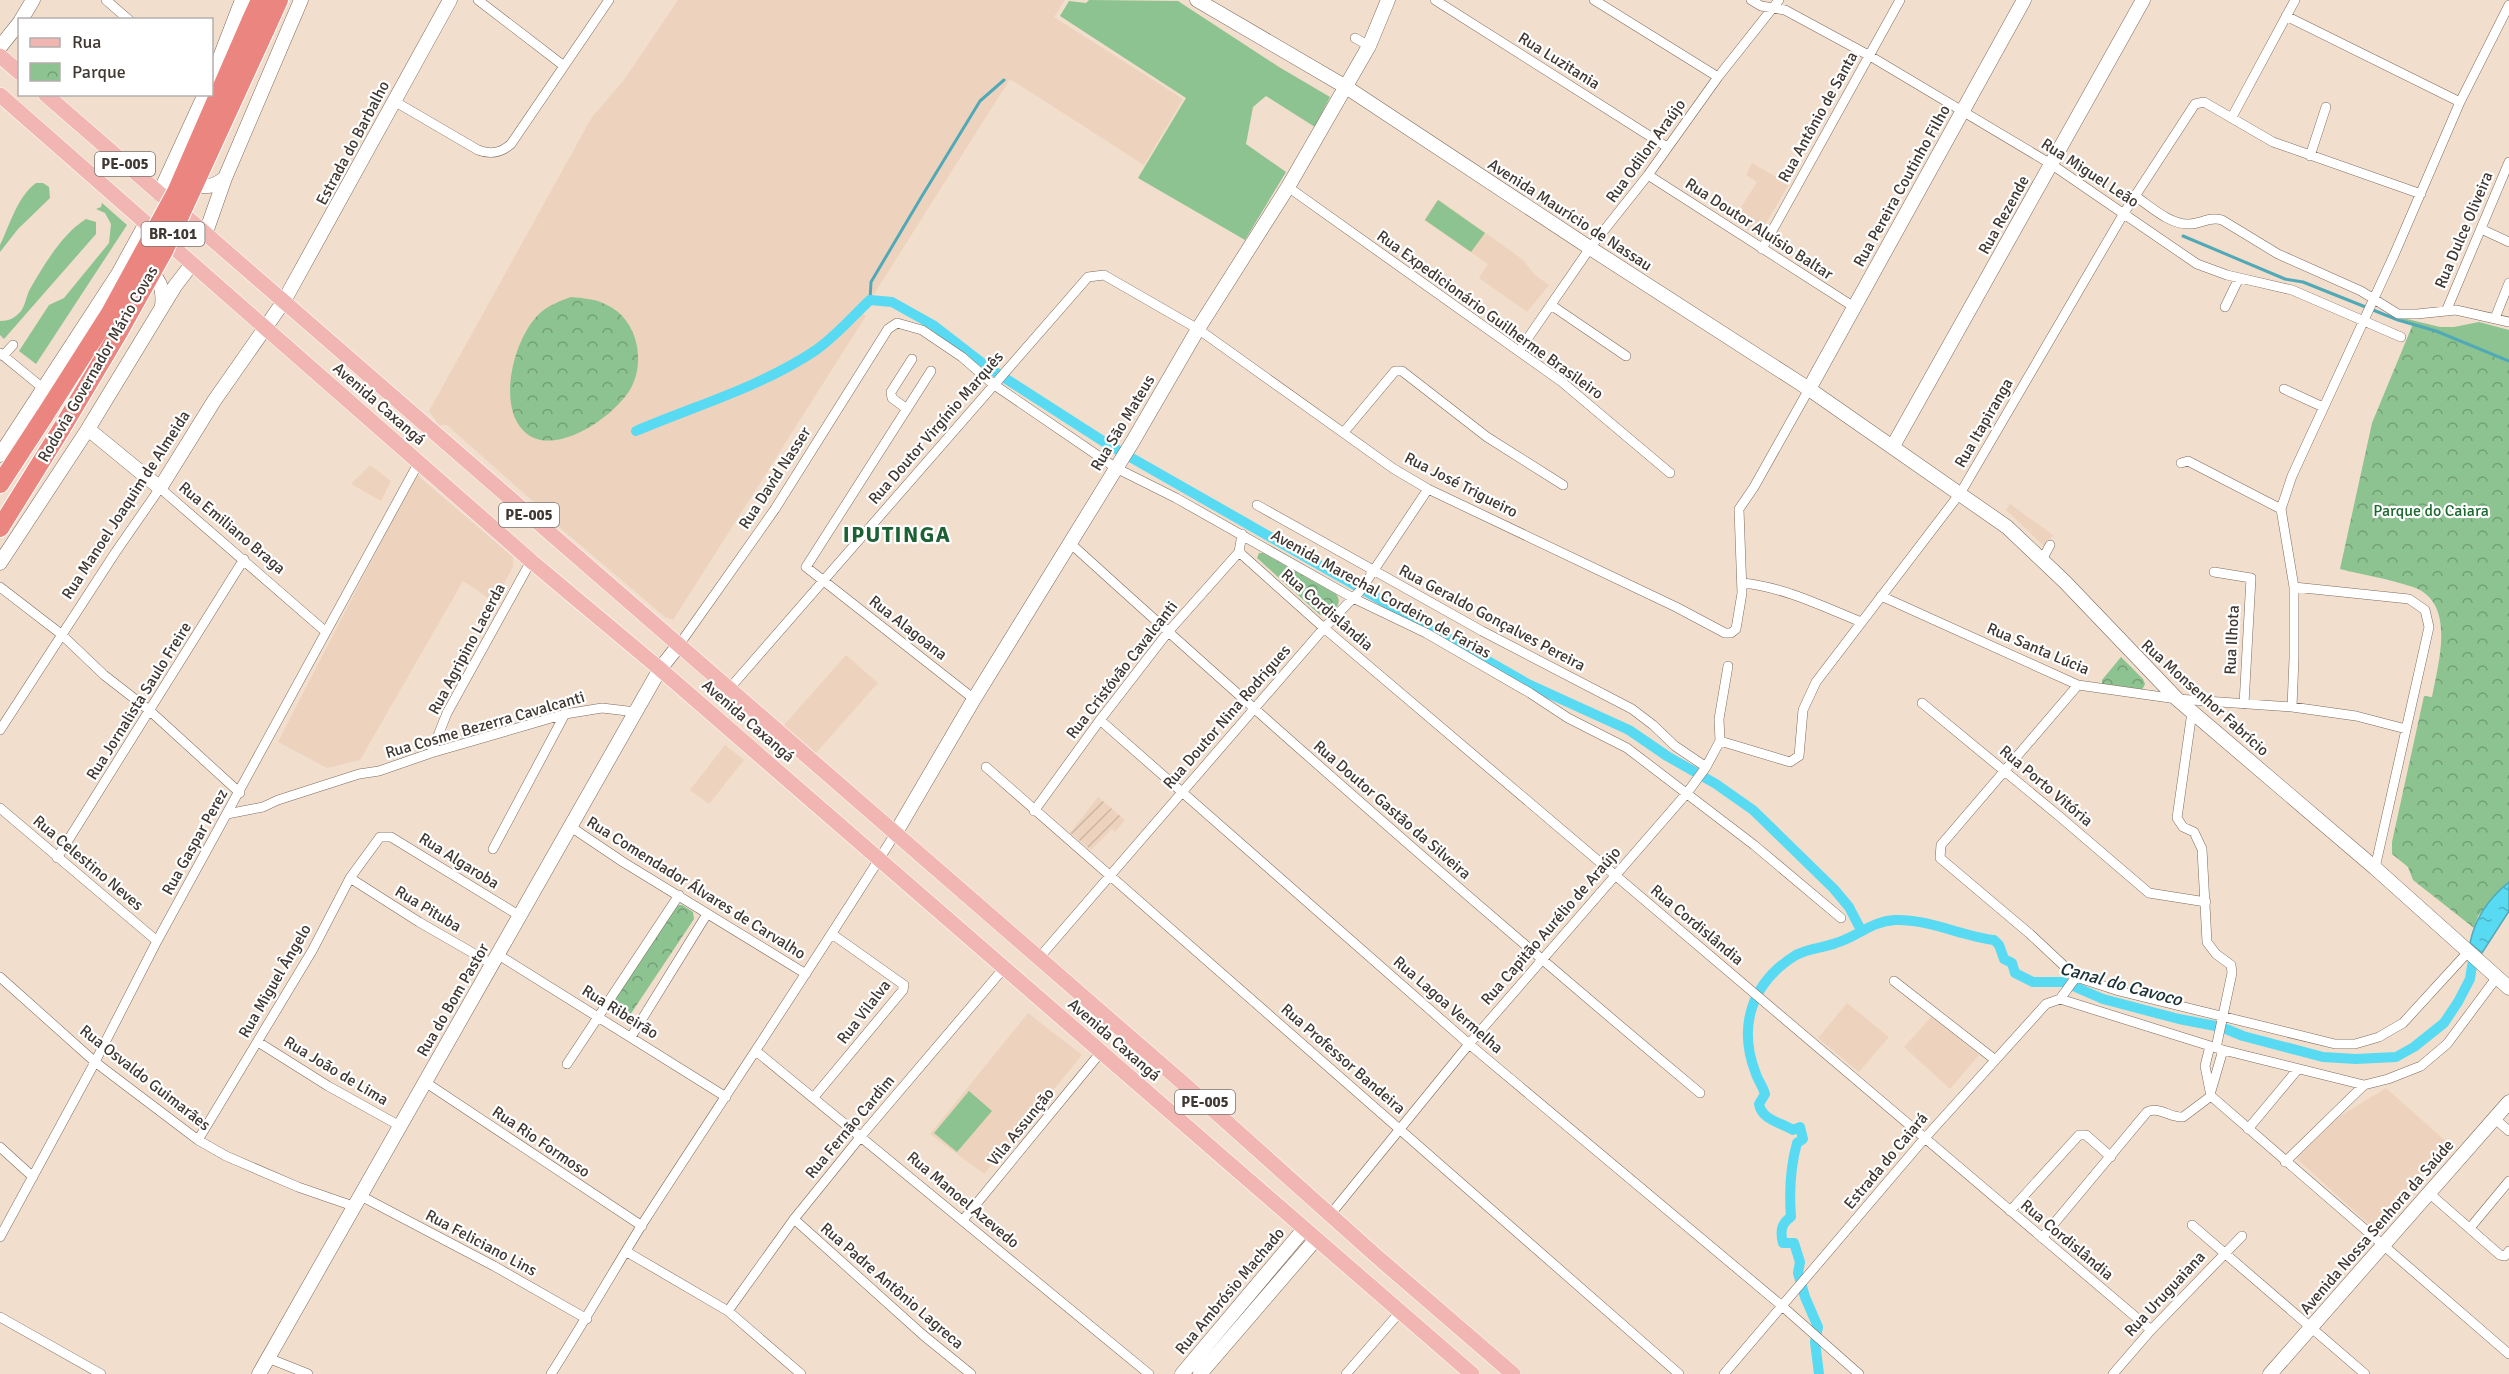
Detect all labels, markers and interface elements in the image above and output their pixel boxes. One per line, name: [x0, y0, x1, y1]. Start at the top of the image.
legend: [18, 18, 213, 96]
street label: Rua Luzitania: [1514, 28, 1604, 94]
text: Rua: [72, 31, 101, 53]
street label: Rua Antônio de Santa: [1774, 48, 1862, 186]
text: Parque: [72, 61, 126, 83]
street label: Estrada do Barbalho: [312, 77, 394, 209]
street label: Rua Odilon Araújo: [1602, 95, 1690, 207]
street label: Rua Pereira Coutinho Filho: [1849, 102, 1955, 270]
street label: Rua Miguel Leão: [2037, 134, 2143, 212]
road number: PE-005: [95, 152, 155, 176]
street label: Avenida Maurício de Nassau: [1484, 154, 1656, 276]
street label: Rua Dulce Oliveira: [2430, 169, 2498, 291]
street label: Rua Rezende: [1974, 172, 2034, 258]
street label: Rua Doutor Aluísio Baltar: [1681, 174, 1837, 284]
road number: BR-101: [142, 222, 204, 246]
street label: Rua Expedicionário Guilherme Brasileiro: [1373, 226, 1607, 404]
street label: Rodovia Governador Mário Covas: [34, 262, 162, 466]
street label: Rua Doutor Virgínio Marquês: [864, 347, 1008, 509]
street label: Avenida Caxangá: [329, 358, 429, 450]
street label: Rua São Mateus: [1086, 371, 1160, 475]
street label: Rua Itapiranga: [1950, 375, 2018, 471]
street label: Rua Manoel Joaquim de Almeida: [57, 407, 195, 603]
street label: Rua David Nasser: [734, 423, 816, 533]
street label: Rua José Trigueiro: [1401, 448, 1521, 522]
street label: Rua Emiliano Braga: [175, 478, 289, 578]
park label: Parque do Caiara: [2373, 501, 2489, 521]
road number: PE-005: [499, 503, 559, 527]
district label: IPUTINGA: [843, 521, 951, 548]
street label: Avenida Marechal Cordeiro de Farias: [1268, 525, 1494, 663]
street label: Rua Geraldo Gonçalves Pereira: [1395, 560, 1589, 676]
street label: Rua Cordislândia: [1277, 565, 1377, 655]
street label: Rua Agripino Lacerda: [424, 580, 510, 718]
street label: Rua Alagoana: [865, 591, 951, 665]
street label: Rua Cristóvão Cavalcanti: [1062, 597, 1182, 743]
street label: Rua Ilhota: [2220, 605, 2244, 675]
street label: Rua Jornalista Saulo Freire: [82, 618, 196, 784]
street label: Rua Santa Lúcia: [1984, 618, 2092, 680]
street label: Rua Monsenhor Fabrício: [2137, 635, 2273, 761]
street label: Rua Doutor Nina Rodrigues: [1159, 641, 1295, 793]
street label: Avenida Caxangá: [698, 675, 798, 767]
street label: Rua Cosme Bezerra Cavalcanti: [383, 687, 587, 763]
street label: Rua Doutor Gastão da Silveira: [1309, 736, 1475, 884]
street label: Rua Porto Vitória: [1995, 741, 2097, 831]
street label: Rua Gaspar Perez: [158, 785, 232, 899]
street label: Rua Celestino Neves: [29, 811, 147, 915]
street label: Rua Comendador Álvares de Carvalho: [583, 812, 809, 964]
street label: Rua Algaroba: [415, 828, 503, 894]
street label: Rua Capitão Aurélio de Araújo: [1477, 843, 1625, 1009]
street label: Rua Cordislândia: [1646, 880, 1748, 970]
street label: Rua Pituba: [391, 881, 465, 937]
street label: Rua Miguel Ângelo: [234, 921, 316, 1041]
street label: Rua do Bom Pastor: [412, 940, 494, 1060]
street label: Rua Lagoa Vermelha: [1389, 952, 1507, 1058]
water label: Canal do Cavoco: [2058, 957, 2186, 1011]
street label: Rua Vilalva: [833, 976, 895, 1048]
street label: Rua Ribeirão: [578, 981, 662, 1043]
street label: Avenida Caxangá: [1064, 994, 1164, 1086]
street label: Rua Professor Bandeira: [1277, 999, 1409, 1119]
street label: Rua Osvaldo Guimarães: [76, 1021, 214, 1135]
street label: Rua João de Lima: [280, 1032, 392, 1110]
street label: Rua Fernão Cardim: [801, 1071, 899, 1183]
street label: Vila Assunção: [983, 1084, 1059, 1170]
road number: PE-005: [1175, 1090, 1235, 1114]
street label: Rua Rio Formoso: [488, 1102, 594, 1182]
street label: Estrada do Caiará: [1840, 1109, 1932, 1213]
street label: Avenida Nossa Senhora da Saúde: [2296, 1136, 2458, 1318]
street label: Rua Manoel Azevedo: [903, 1147, 1023, 1253]
street label: Rua Cordislândia: [2016, 1195, 2118, 1285]
street label: Rua Feliciano Lins: [422, 1205, 540, 1281]
street label: Rua Padre Antônio Lagreca: [816, 1218, 968, 1354]
street label: Rua Ambrósio Machado: [1171, 1223, 1289, 1359]
street label: Rua Uruguaiana: [2120, 1247, 2210, 1341]

